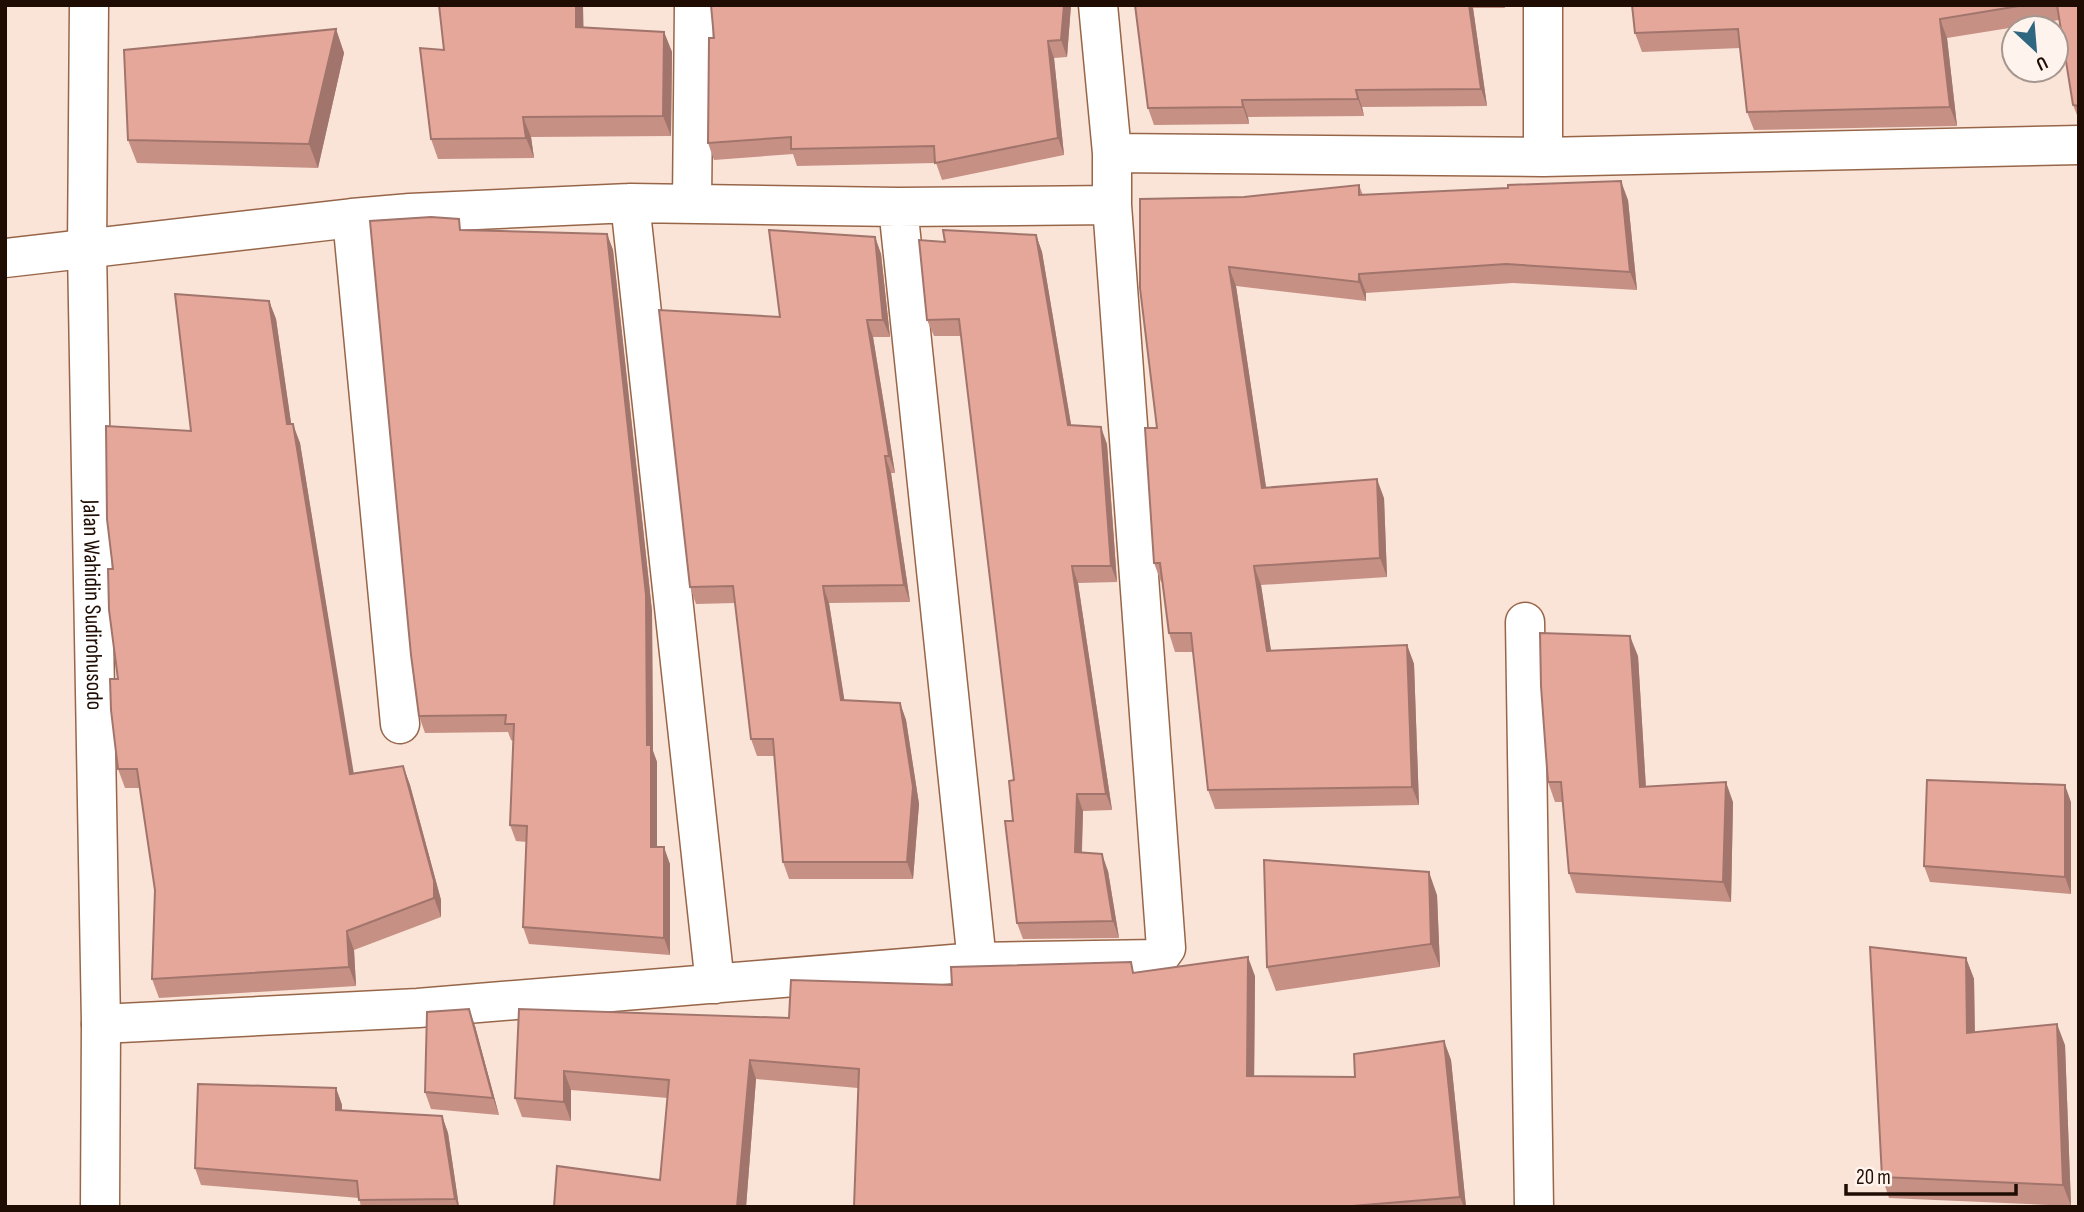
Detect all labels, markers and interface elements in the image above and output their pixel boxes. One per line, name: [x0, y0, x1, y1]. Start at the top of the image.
north arrow: [2000, 14, 2070, 84]
text: U: [2032, 50, 2051, 75]
street label: Jalan Wahidin Sudirohusodo: [77, 498, 108, 710]
scale bar: [1846, 1152, 2016, 1196]
text: 20 m: [1856, 1165, 1891, 1190]

